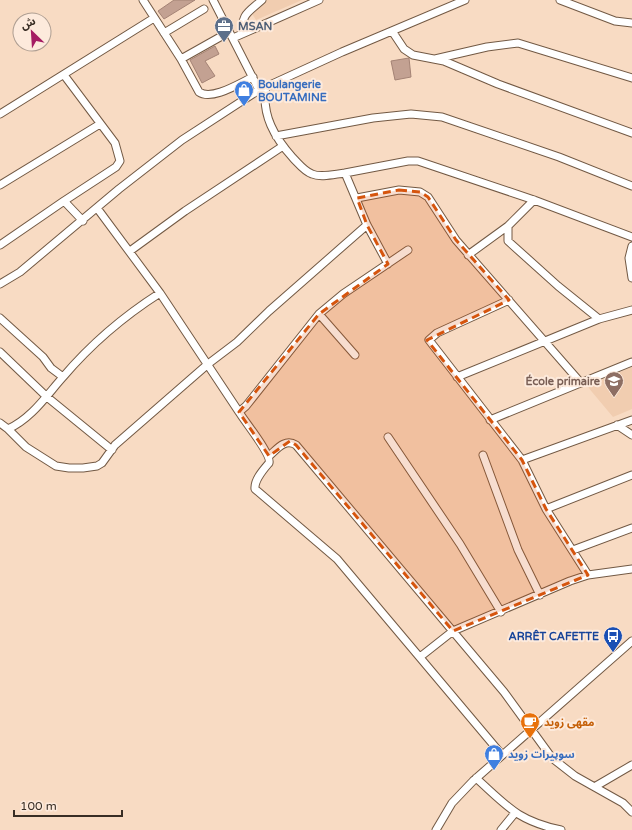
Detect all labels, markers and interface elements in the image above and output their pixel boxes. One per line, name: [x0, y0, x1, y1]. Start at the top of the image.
north arrow: [12, 12, 52, 52]
text: ش: [18, 14, 38, 32]
office icon: MSAN: [213, 15, 235, 43]
place label: MSAN: [238, 20, 272, 33]
place label: Boulangerie BOUTAMINE: [258, 78, 327, 104]
shop icon: Boulangerie BOUTAMINE: [233, 79, 255, 107]
school or university icon: École primaire: [603, 370, 625, 398]
place label: École primaire: [526, 374, 601, 389]
bus stop icon: ARRÊT CAFETTE: [602, 625, 624, 653]
place label: ARRÊT CAFETTE: [509, 629, 599, 643]
cafe icon: مقهى زويد: [519, 711, 541, 739]
place label: مقهى زويد: [544, 716, 594, 729]
shop icon: سوپيرات زويد: [483, 743, 505, 771]
place label: سوپيرات زويد: [508, 748, 575, 761]
scale bar: [14, 792, 122, 818]
text: 100 m: [20, 799, 57, 813]

